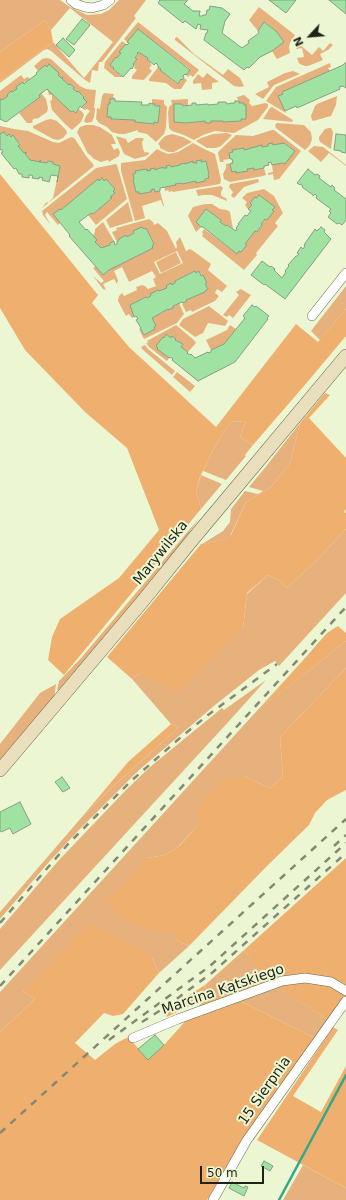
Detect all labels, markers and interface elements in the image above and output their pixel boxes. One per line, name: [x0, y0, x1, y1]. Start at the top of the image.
north arrow: [290, 16, 330, 56]
text: N: [291, 34, 307, 48]
street label: Marywilska: [130, 518, 192, 588]
street label: Marcina Kątskiego: [160, 961, 286, 1019]
street label: 15 Sierpnia: [235, 1054, 295, 1128]
scale bar: [202, 1158, 266, 1184]
text: 50 m: [207, 1166, 238, 1180]

